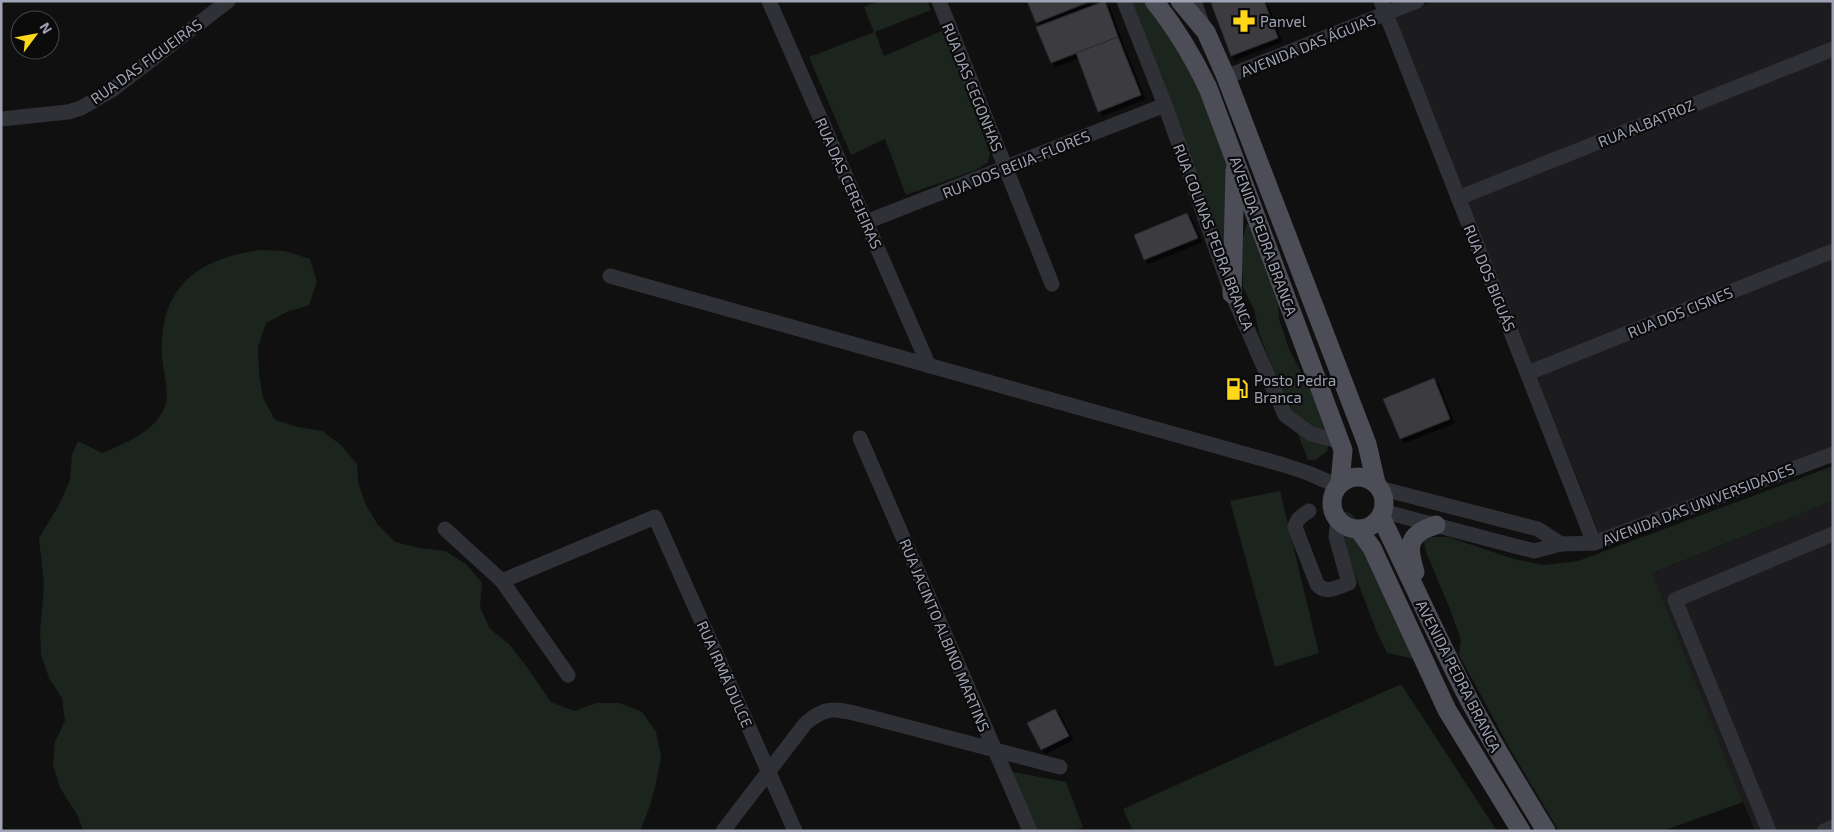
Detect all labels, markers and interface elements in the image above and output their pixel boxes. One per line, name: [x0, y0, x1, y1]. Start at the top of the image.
pharmacy icon: Panvel: [1231, 8, 1257, 34]
north arrow: [10, 10, 60, 60]
street label: AVENIDA DAS ÁGUIAS: [1238, 10, 1378, 80]
place label: Panvel: [1260, 12, 1307, 30]
street label: RUA DAS FIGUEIRAS: [87, 15, 205, 107]
text: N: [37, 19, 56, 37]
street label: RUA DAS CEGONHAS: [939, 20, 1007, 154]
street label: RUA ALBATROZ: [1595, 95, 1697, 151]
street label: RUA DAS CEREJEIRAS: [812, 115, 886, 251]
street label: RUA DOS BEIJA-FLORES: [940, 126, 1092, 202]
street label: RUA COLINAS PEDRA BRANCA: [1170, 141, 1258, 333]
street label: AVENIDA PEDRA BRANCA: [1227, 154, 1301, 319]
street label: RUA DOS BIGUÁS: [1460, 222, 1520, 334]
street label: RUA DOS CISNES: [1625, 283, 1735, 341]
place label: Posto Pedra Branca: [1254, 371, 1336, 406]
fuel station icon: Posto Pedra Branca: [1224, 376, 1250, 402]
street label: AVENIDA DAS UNIVERSIDADES: [1600, 459, 1796, 549]
street label: RUA JACINTO ALBINO MARTINS: [896, 536, 994, 734]
street label: AVENIDA PEDRA BRANCA: [1413, 597, 1506, 756]
street label: RUA IRMÃ DULCE: [693, 618, 757, 730]

